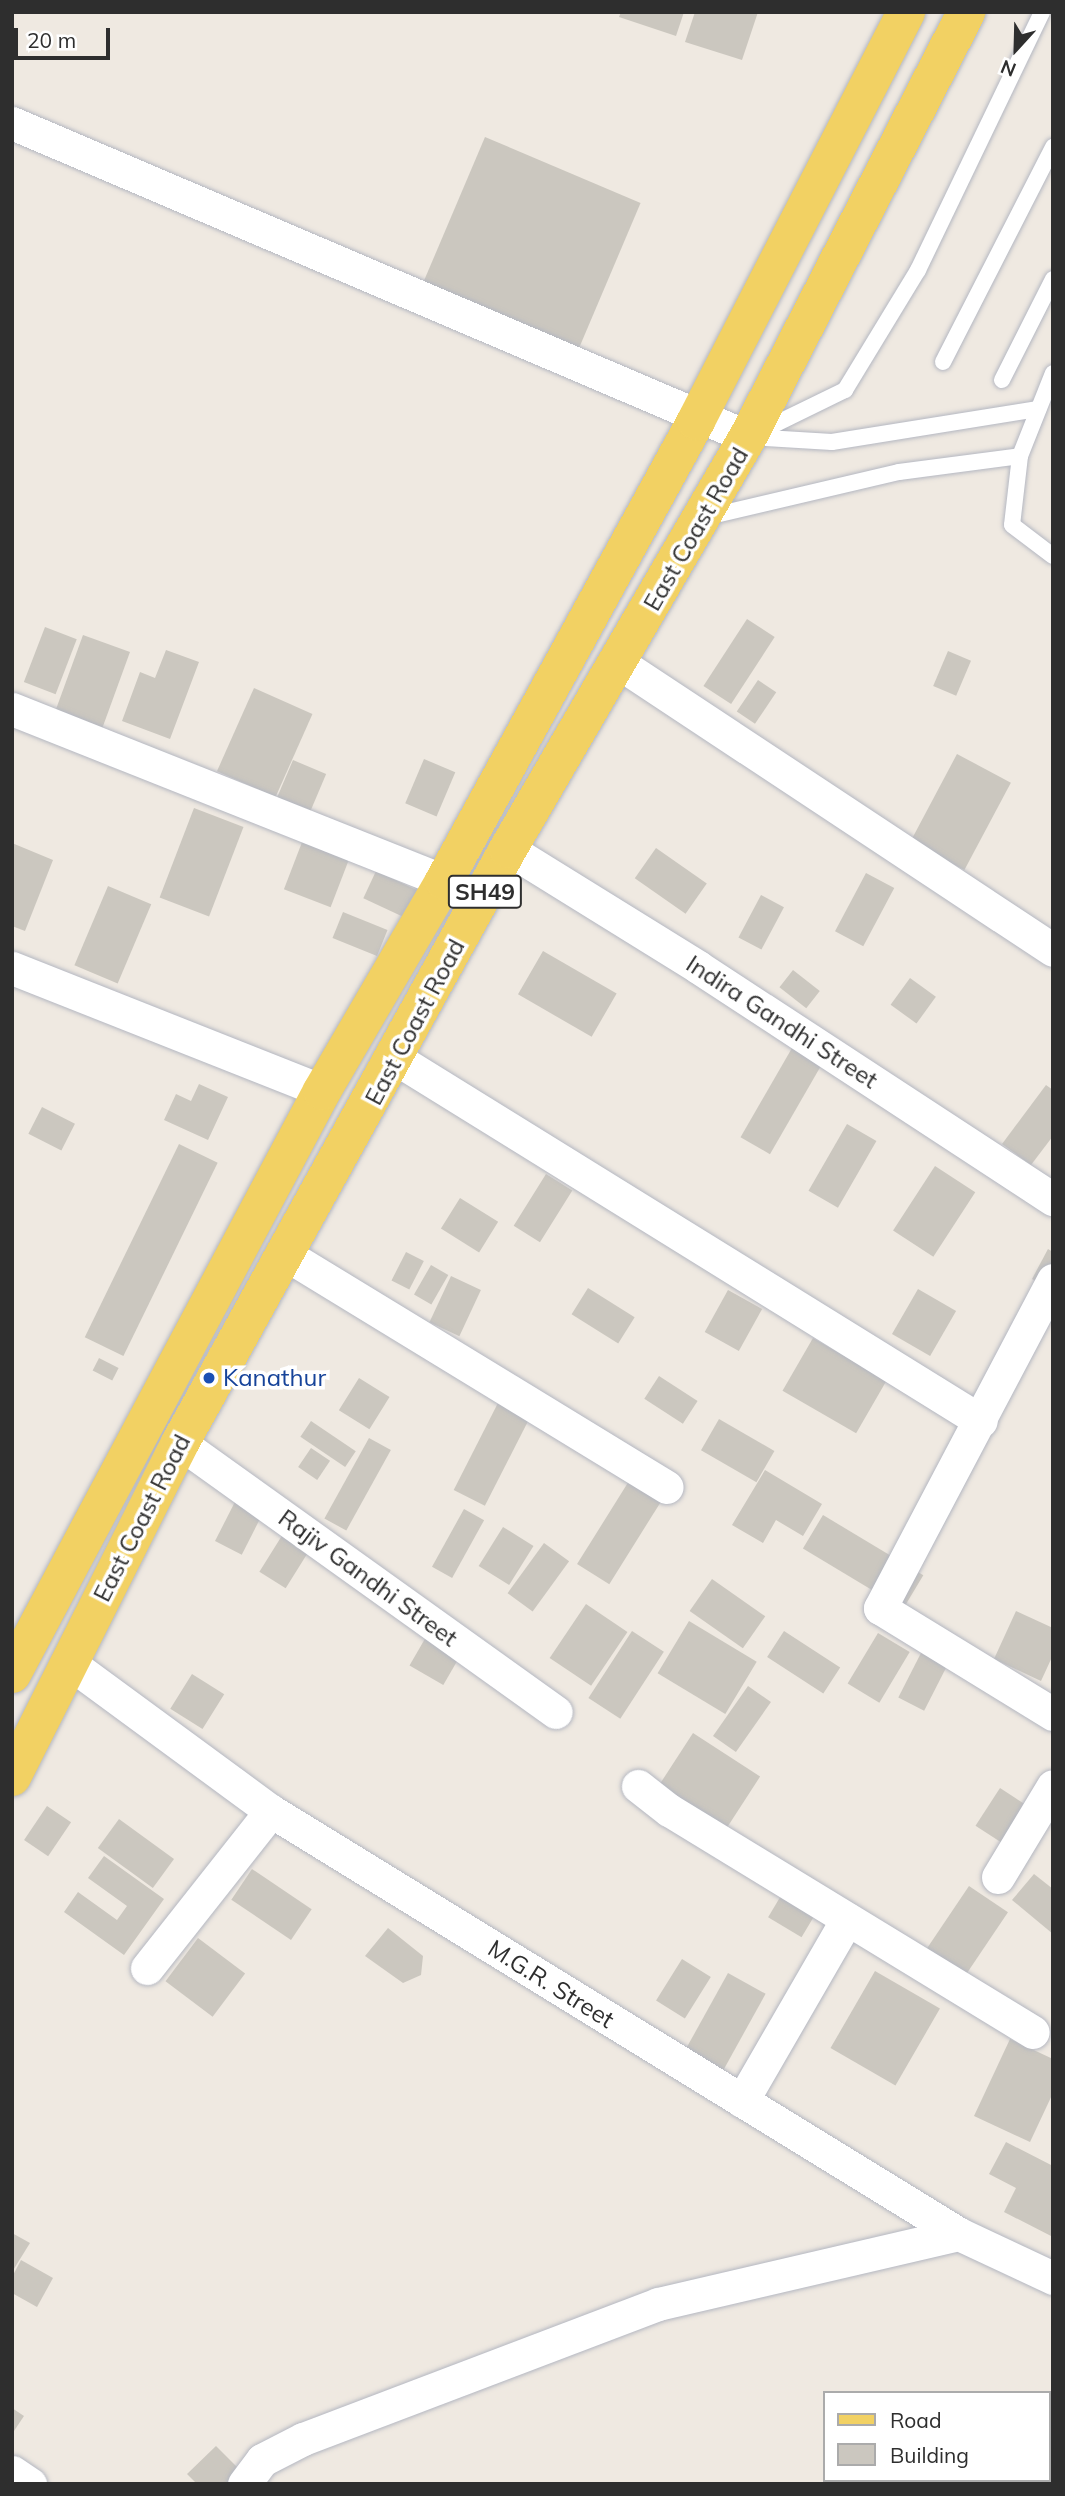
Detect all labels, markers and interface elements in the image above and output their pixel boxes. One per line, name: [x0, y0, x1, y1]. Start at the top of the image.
scale bar: [18, 14, 114, 58]
north arrow: [981, 14, 1051, 84]
text: 20 m: [27, 27, 76, 53]
text: N: [997, 55, 1019, 82]
street label: East Coast Road: [638, 442, 754, 616]
road number: SH49: [447, 872, 524, 912]
street label: East Coast Road: [359, 934, 471, 1110]
street label: Indira Gandhi Street: [681, 949, 883, 1095]
place label: Kanathur: [223, 1364, 326, 1392]
marker: Kanathur: [201, 1370, 217, 1386]
street label: East Coast Road: [87, 1430, 197, 1606]
street label: Rajiv Gandhi Street: [273, 1503, 463, 1653]
street label: M.G.R. Street: [483, 1934, 619, 2034]
legend: [824, 2391, 1051, 2482]
text: Road: [890, 2407, 941, 2433]
text: Building: [890, 2442, 969, 2468]

